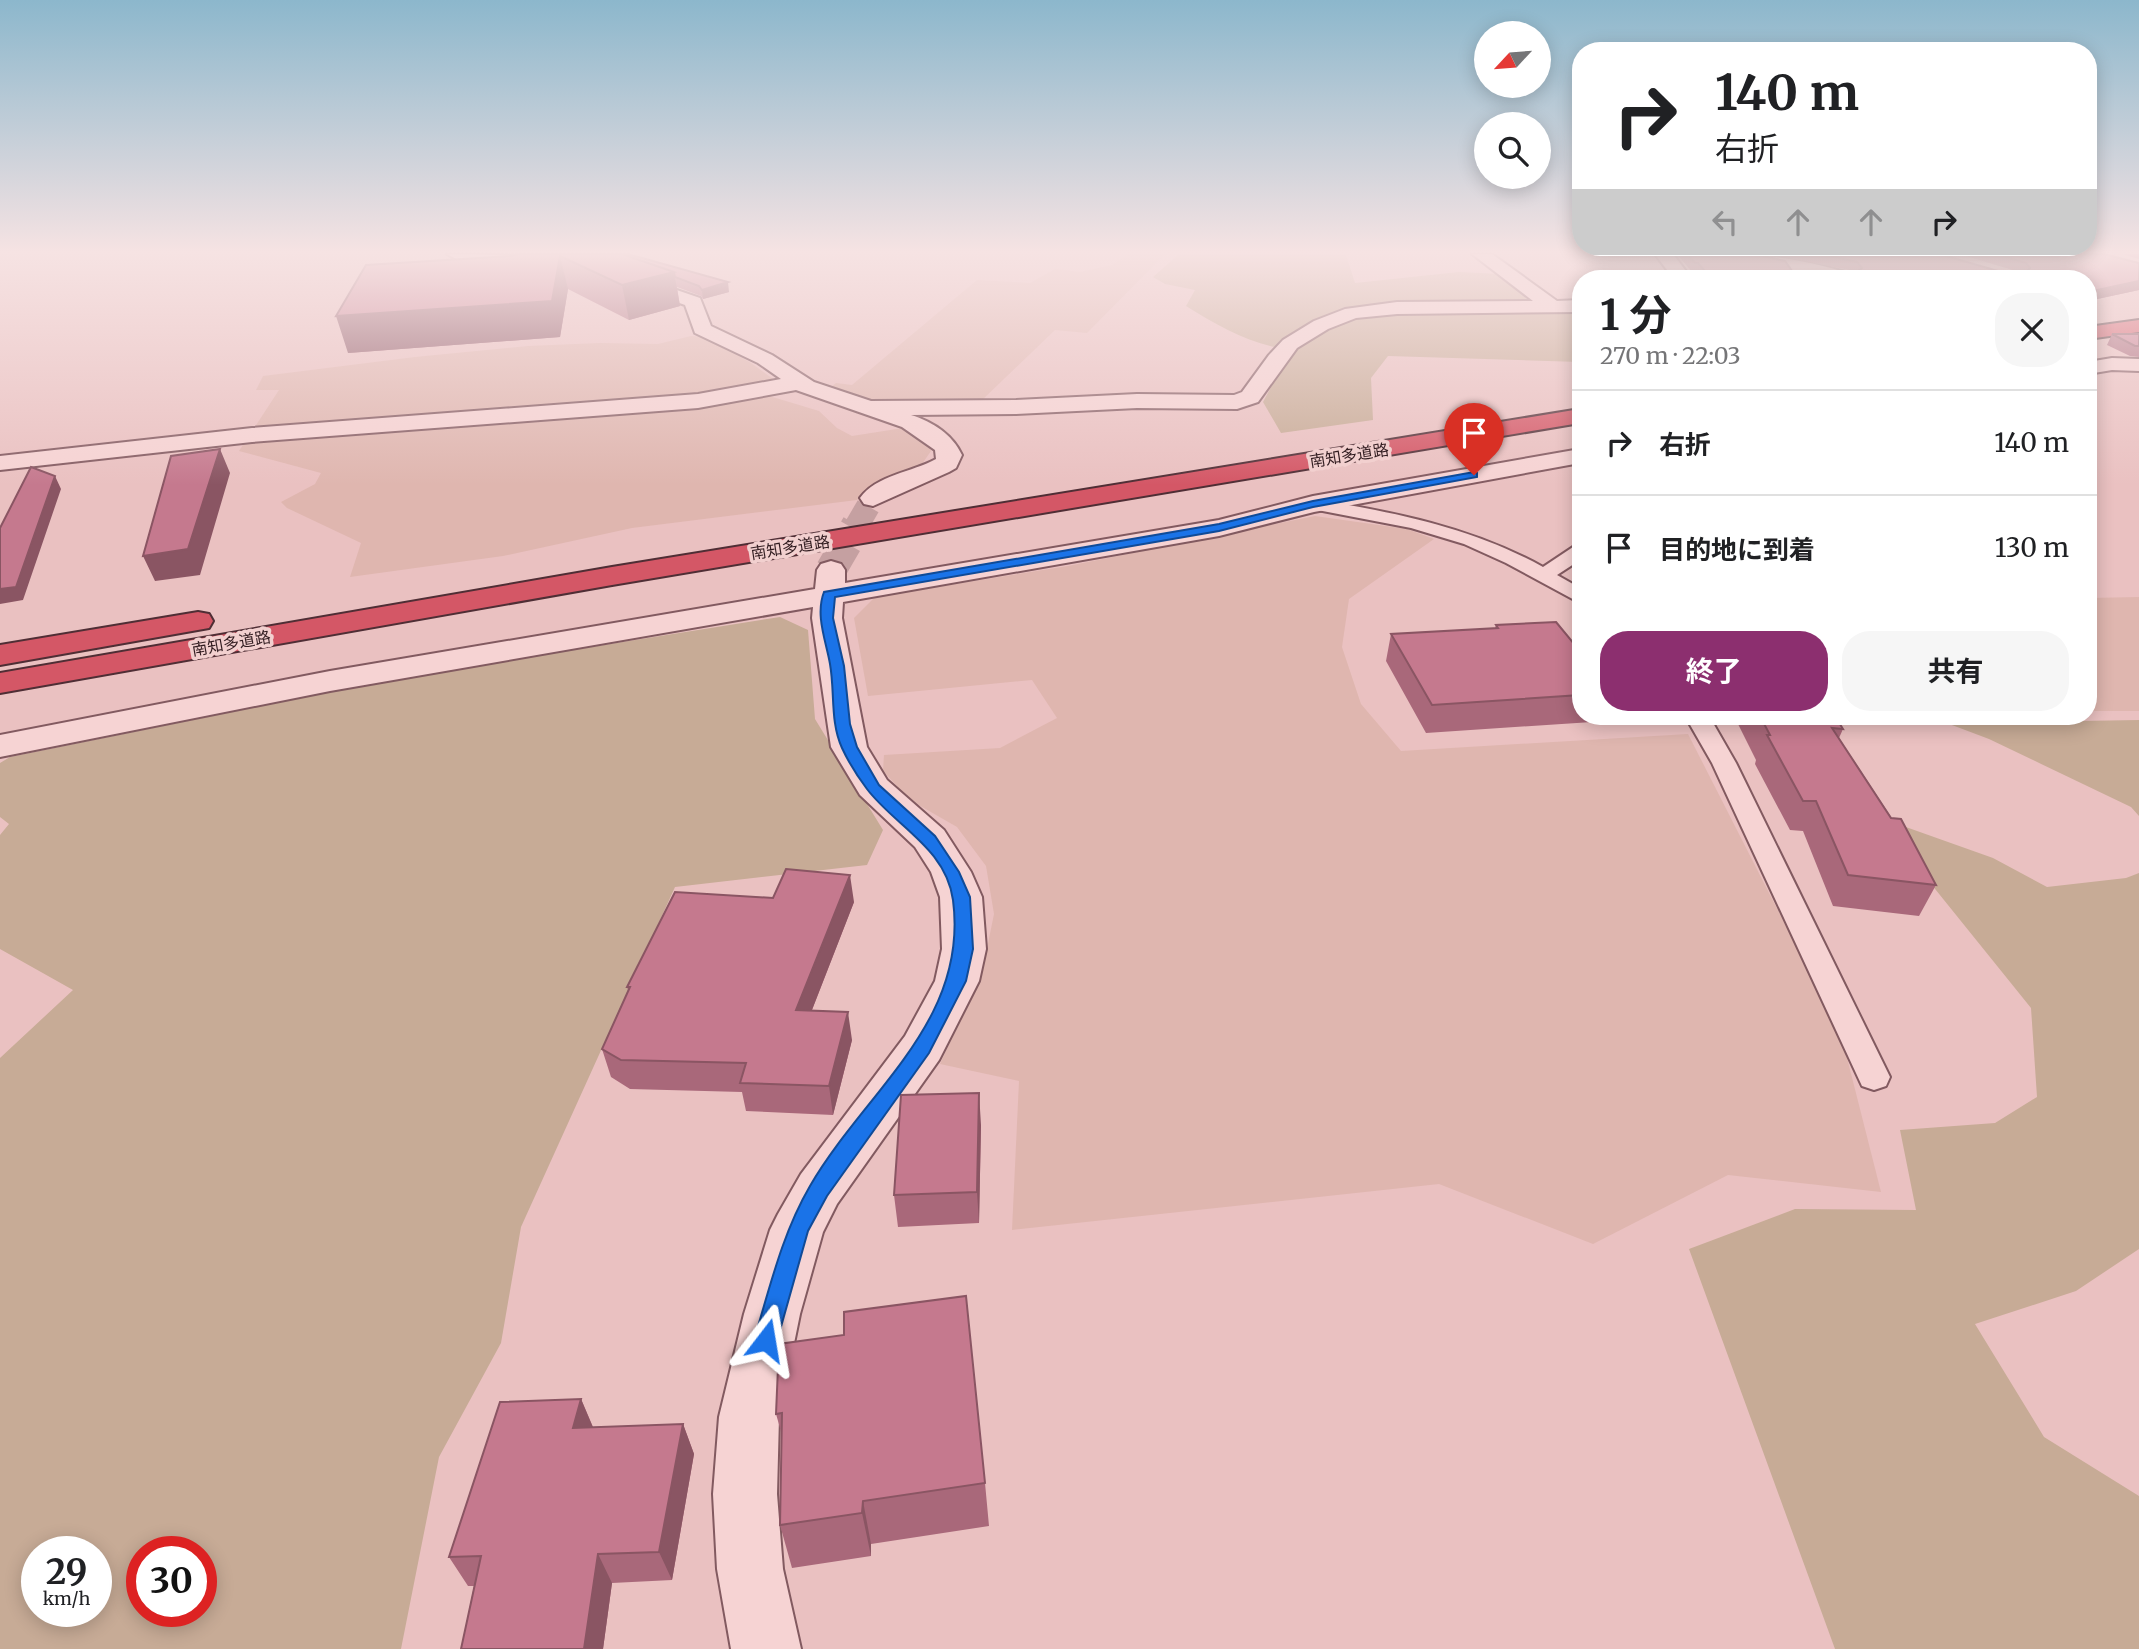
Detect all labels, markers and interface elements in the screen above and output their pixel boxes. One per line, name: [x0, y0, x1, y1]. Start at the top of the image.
north arrow: [1474, 21, 1550, 98]
map controls: [1474, 21, 1551, 189]
text: 140 m: [1715, 62, 1859, 123]
icon: right: [1600, 70, 1691, 161]
button: search: [1474, 112, 1551, 189]
text: 右折: [1715, 129, 1779, 169]
icon: left: [1706, 203, 1744, 241]
icon: ahead: [1779, 203, 1817, 241]
icon: ahead: [1852, 203, 1890, 241]
icon: right: [1925, 203, 1963, 241]
text: 1 分: [1600, 289, 1671, 341]
button: close: [1995, 293, 2069, 367]
text: 270 m · 22:03: [1600, 341, 1741, 370]
pin: [1444, 403, 1504, 475]
icon: arrive: [1455, 414, 1493, 452]
icon: right: [1600, 424, 1638, 462]
text: 140 m: [1994, 426, 2069, 459]
text: 右折: [1659, 428, 1711, 461]
street label: 南知多道路: [1308, 439, 1390, 471]
icon: arrive: [1600, 529, 1638, 567]
street label: 南知多道路: [749, 531, 831, 563]
text: 130 m: [1995, 531, 2069, 564]
text: 目的地に到着: [1659, 533, 1815, 566]
street label: 南知多道路: [190, 626, 272, 660]
button: 終了: [1600, 631, 1828, 711]
button: 共有: [1842, 631, 2069, 711]
position arrow: [729, 1303, 803, 1377]
speed limit sign: 30: [126, 1536, 217, 1627]
text: 29: [46, 1550, 87, 1594]
text: km/h: [43, 1587, 90, 1610]

